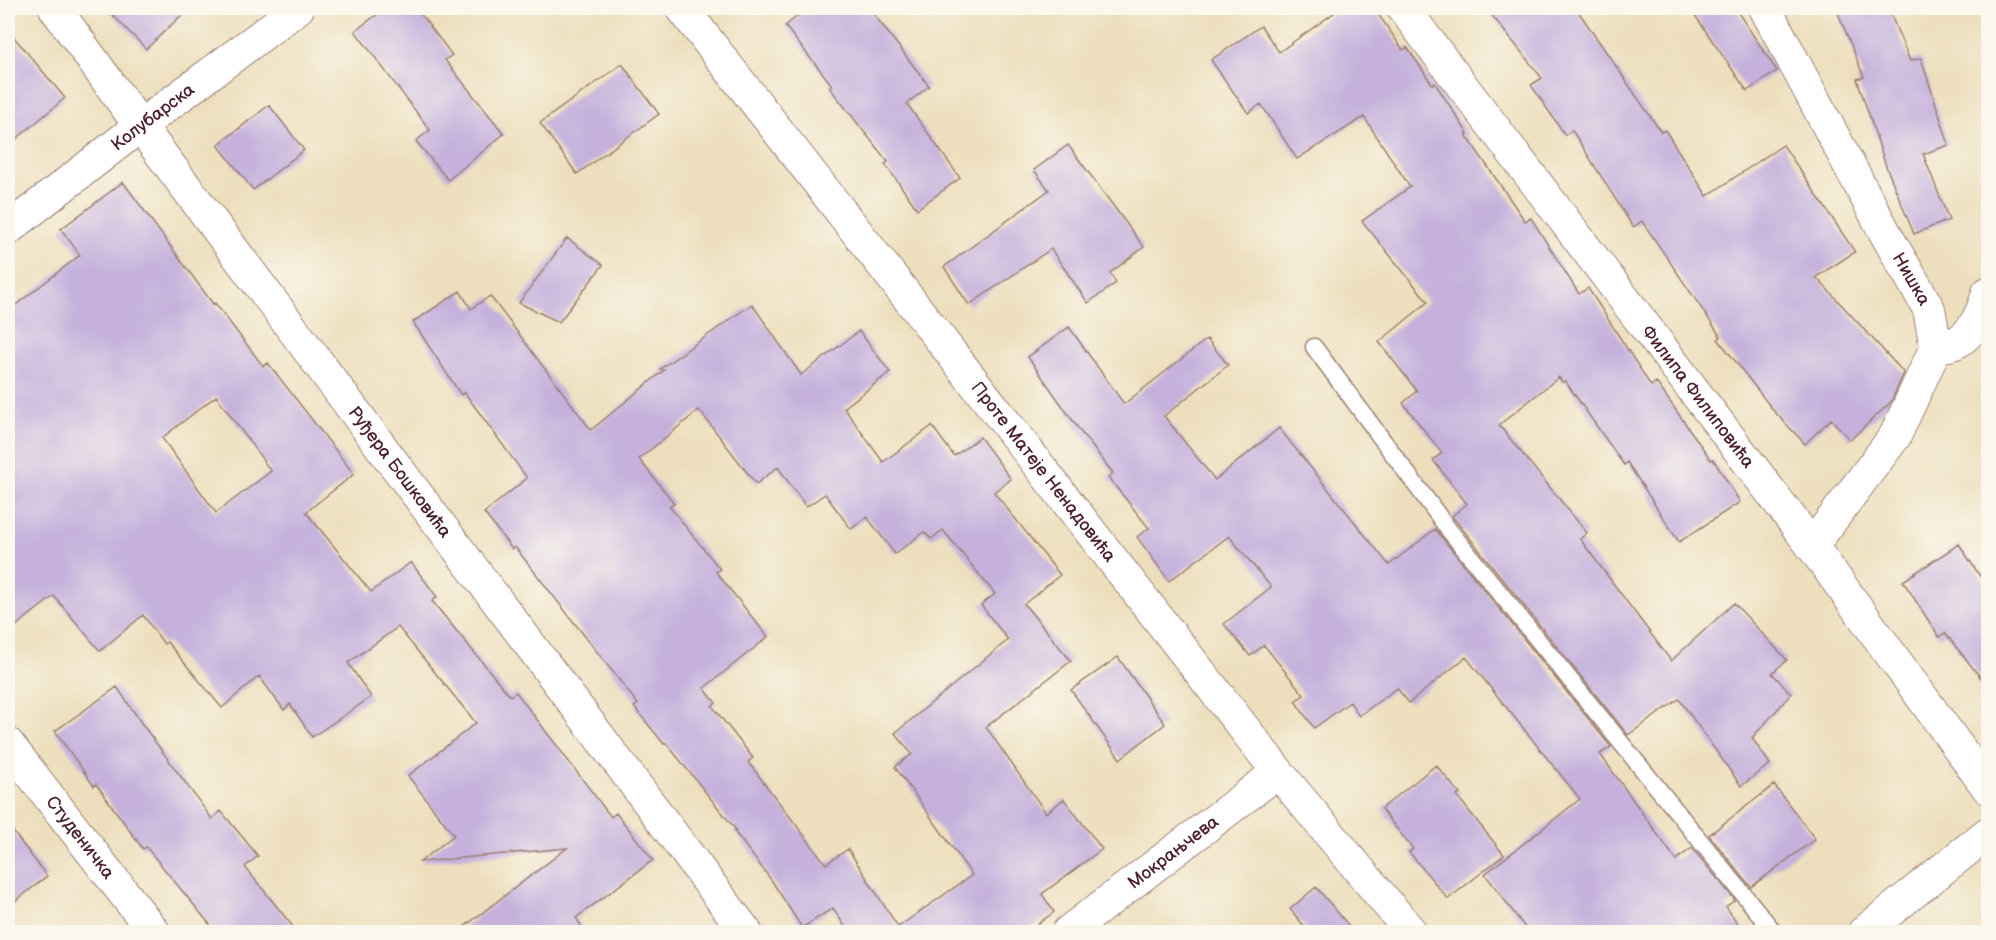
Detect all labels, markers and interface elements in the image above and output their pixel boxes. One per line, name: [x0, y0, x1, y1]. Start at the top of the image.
street label: Колубарска: [107, 78, 199, 155]
street label: Нишка: [1888, 249, 1935, 309]
street label: Филипа Филиповића: [1638, 321, 1759, 472]
street label: Проте Матеје Ненадовића: [967, 377, 1121, 566]
street label: Руђера Бошковића: [344, 402, 456, 542]
street label: Студеничка: [42, 792, 119, 883]
street label: Мокрањчева: [1124, 811, 1223, 893]

